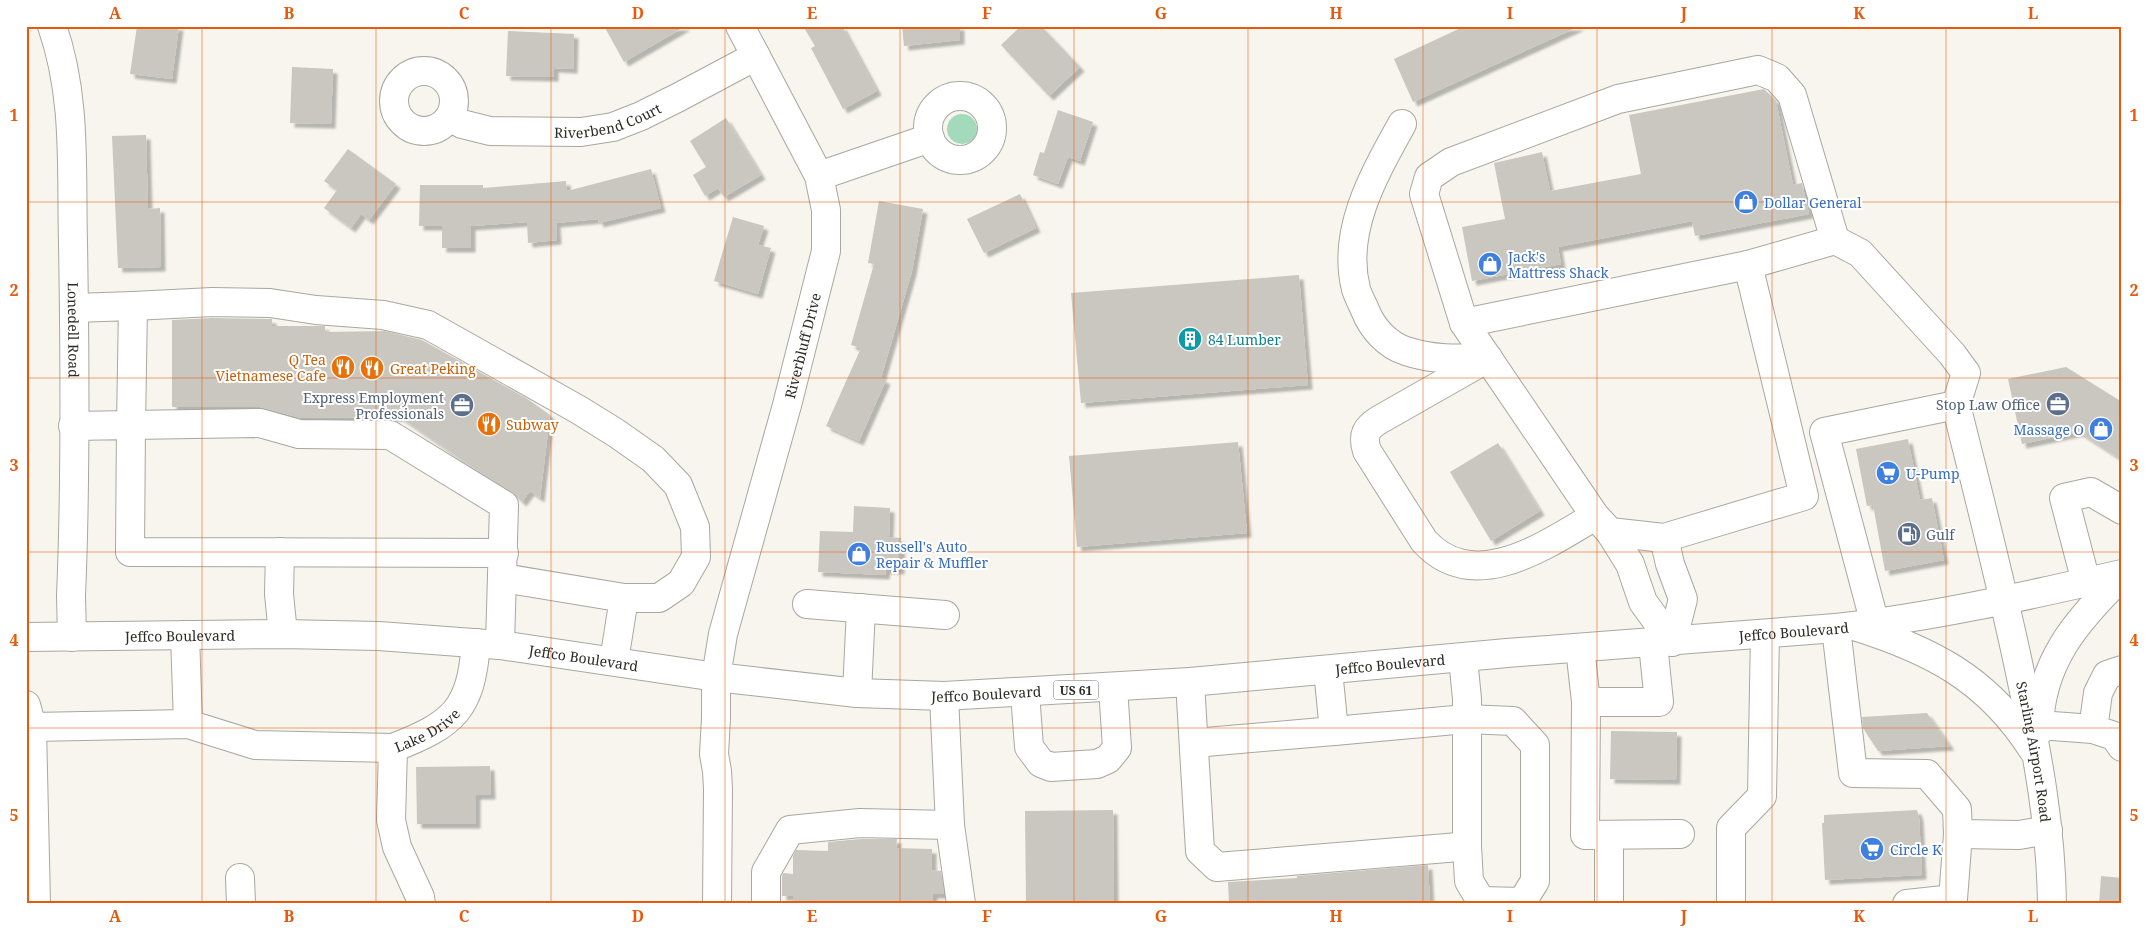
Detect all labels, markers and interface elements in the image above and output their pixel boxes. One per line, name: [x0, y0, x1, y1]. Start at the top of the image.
text: A: [109, 2, 122, 24]
text: B: [284, 2, 295, 24]
text: C: [459, 2, 470, 24]
text: D: [632, 2, 644, 24]
text: E: [807, 2, 817, 24]
text: F: [982, 2, 992, 24]
text: G: [1155, 2, 1167, 24]
text: H: [1329, 2, 1343, 24]
text: I: [1507, 2, 1513, 24]
text: J: [1680, 2, 1688, 24]
text: K: [1853, 2, 1865, 24]
text: L: [2028, 2, 2038, 24]
street label: Riverbend Court: [554, 98, 664, 142]
text: 1: [9, 104, 19, 126]
text: 1: [2129, 104, 2139, 126]
shop icon: Dollar General: [1733, 189, 1759, 215]
place label: Dollar General: [1764, 193, 1862, 212]
place label: Jack's Mattress Shack: [1507, 247, 1609, 282]
shop icon: Jack's Mattress Shack: [1477, 251, 1503, 277]
text: 2: [9, 279, 19, 301]
text: 2: [2129, 279, 2139, 301]
street label: Lonedell Road: [64, 282, 84, 378]
street label: Riverbluff Drive: [780, 291, 825, 400]
building icon: 84 Lumber: [1177, 326, 1203, 352]
place label: 84 Lumber: [1208, 330, 1281, 349]
place label: Q Tea Vietnamese Cafe: [215, 350, 326, 385]
restaurant icon: Q Tea Vietnamese Cafe: [330, 354, 356, 380]
restaurant icon: Great Peking: [359, 355, 385, 381]
place label: Great Peking: [390, 359, 476, 378]
place label: Express Employment Professionals: [303, 388, 444, 423]
office icon: Stop Law Office: [2045, 391, 2071, 417]
office icon: Express Employment Professionals: [449, 392, 475, 418]
place label: Stop Law Office: [1936, 395, 2040, 414]
restaurant icon: Subway: [476, 411, 502, 437]
place label: Subway: [506, 415, 559, 434]
shop icon: Massage O: [2088, 416, 2114, 442]
place label: Massage O: [2013, 420, 2084, 439]
text: 3: [9, 454, 19, 476]
text: 3: [2129, 454, 2139, 476]
supermarket icon: U-Pump: [1875, 460, 1901, 486]
place label: U-Pump: [1906, 464, 1960, 483]
fuel station icon: Gulf: [1896, 521, 1922, 547]
place label: Gulf: [1926, 525, 1956, 544]
place label: Russell's Auto Repair & Muffler: [876, 537, 988, 572]
shop icon: Russell's Auto Repair & Muffler: [846, 541, 872, 567]
street label: Jeffco Boulevard: [1737, 617, 1850, 645]
street label: Jeffco Boulevard: [124, 625, 236, 645]
text: 4: [9, 629, 19, 651]
text: 4: [2129, 629, 2139, 651]
street label: Jeffco Boulevard: [527, 640, 640, 675]
street label: Jeffco Boulevard: [1333, 649, 1446, 678]
road number: US 61: [1054, 680, 1098, 700]
street label: Starling Airport Road: [2013, 680, 2056, 824]
street label: Jeffco Boulevard: [930, 681, 1042, 706]
street label: Lake Drive: [391, 704, 464, 756]
text: 5: [9, 804, 19, 826]
text: 5: [2129, 804, 2139, 826]
supermarket icon: Circle K: [1859, 836, 1885, 862]
place label: Circle K: [1890, 840, 1942, 859]
text: A: [109, 905, 122, 927]
text: B: [284, 905, 295, 927]
text: C: [459, 905, 470, 927]
text: D: [632, 905, 644, 927]
text: E: [807, 905, 817, 927]
text: F: [982, 905, 992, 927]
text: G: [1155, 905, 1167, 927]
text: H: [1329, 905, 1343, 927]
text: I: [1507, 905, 1513, 927]
text: J: [1680, 905, 1688, 927]
text: K: [1853, 905, 1865, 927]
text: L: [2028, 905, 2038, 927]

